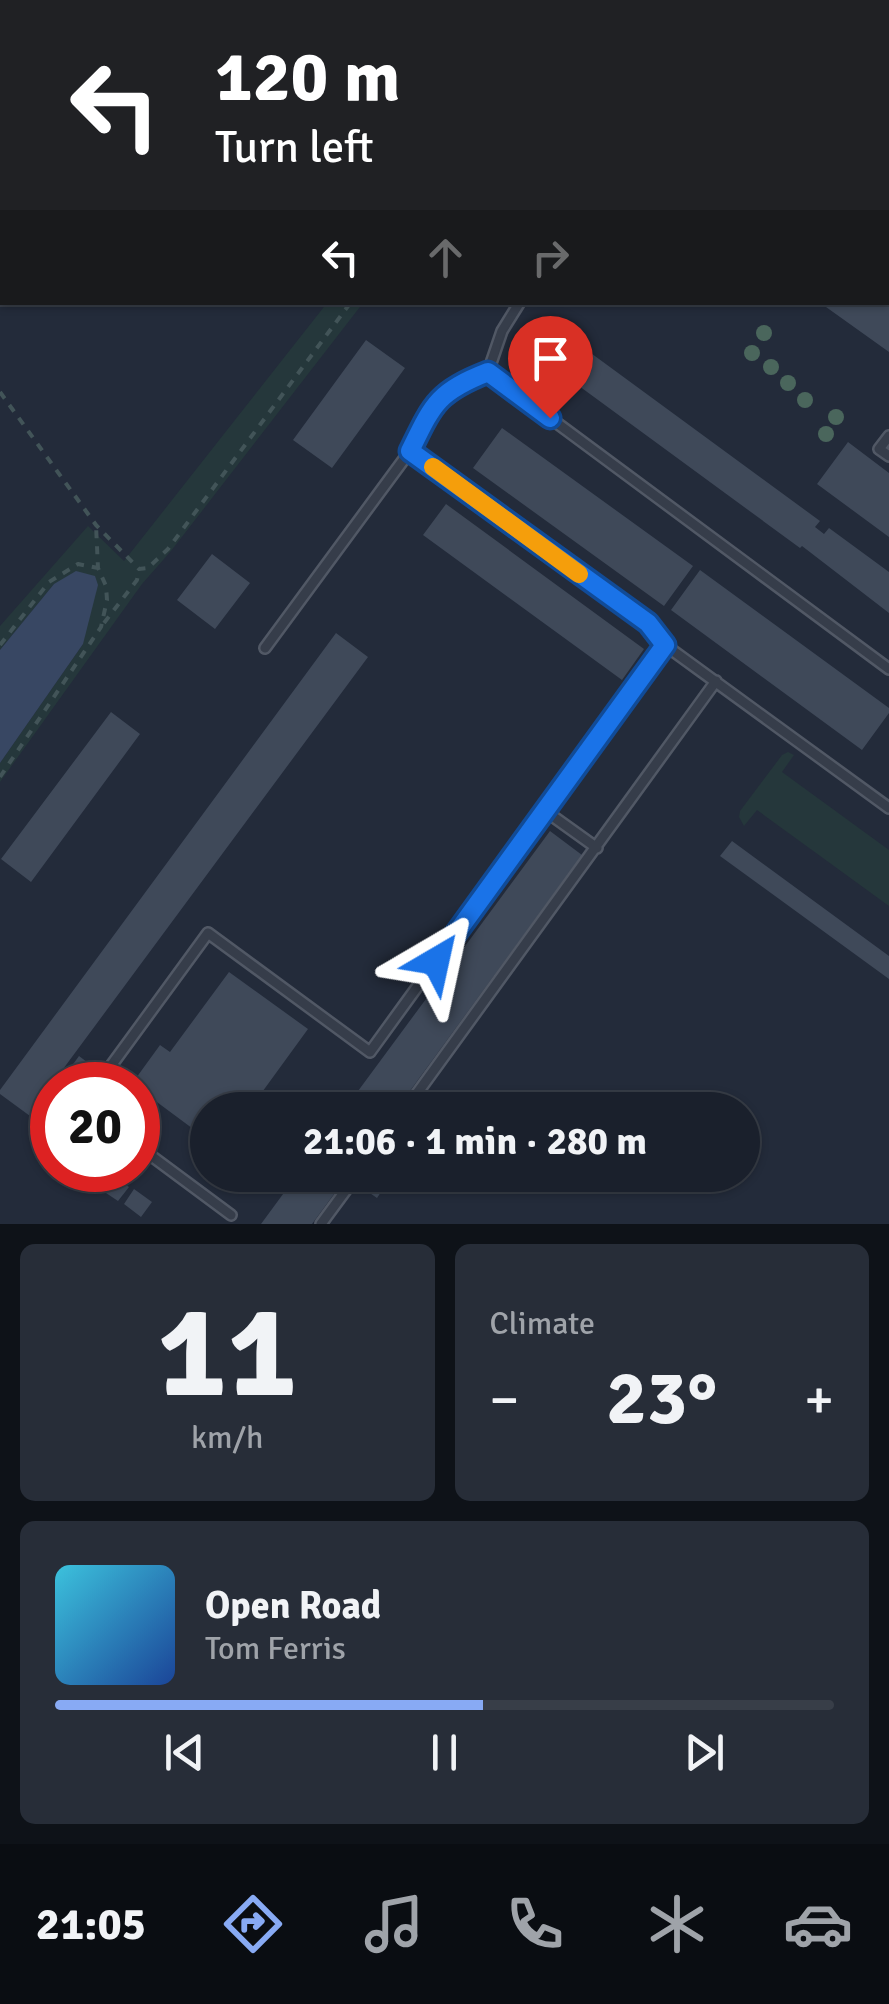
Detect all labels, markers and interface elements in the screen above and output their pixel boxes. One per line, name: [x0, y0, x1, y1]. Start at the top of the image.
text: 120 m: [215, 34, 400, 120]
icon: left: [50, 40, 180, 170]
text: Turn left: [215, 120, 374, 175]
icon: left: [313, 230, 368, 285]
icon: ahead: [418, 230, 473, 285]
icon: right: [523, 230, 578, 285]
pin: [508, 316, 593, 419]
icon: arrive: [523, 331, 578, 386]
position arrow: [384, 909, 488, 1013]
speed limit sign: 20: [30, 1062, 160, 1192]
text: 21:06 · 1 min · 280 m: [303, 1118, 647, 1165]
text: 11: [157, 1273, 297, 1433]
text: Climate: [490, 1304, 595, 1343]
text: 23°: [606, 1352, 717, 1445]
text: −: [490, 1366, 519, 1434]
text: +: [804, 1366, 834, 1434]
text: km/h: [191, 1418, 263, 1457]
text: Open Road: [205, 1582, 381, 1629]
text: Tom Ferris: [205, 1629, 346, 1668]
icon: previous: [157, 1725, 212, 1780]
icon: pause: [417, 1725, 472, 1780]
icon: next: [677, 1725, 732, 1780]
icon: directions: [218, 1889, 288, 1959]
icon: music: [359, 1889, 429, 1959]
icon: phone: [500, 1889, 570, 1959]
icon: climate: [642, 1889, 712, 1959]
icon: car: [783, 1889, 853, 1959]
text: 21:05: [36, 1897, 146, 1952]

